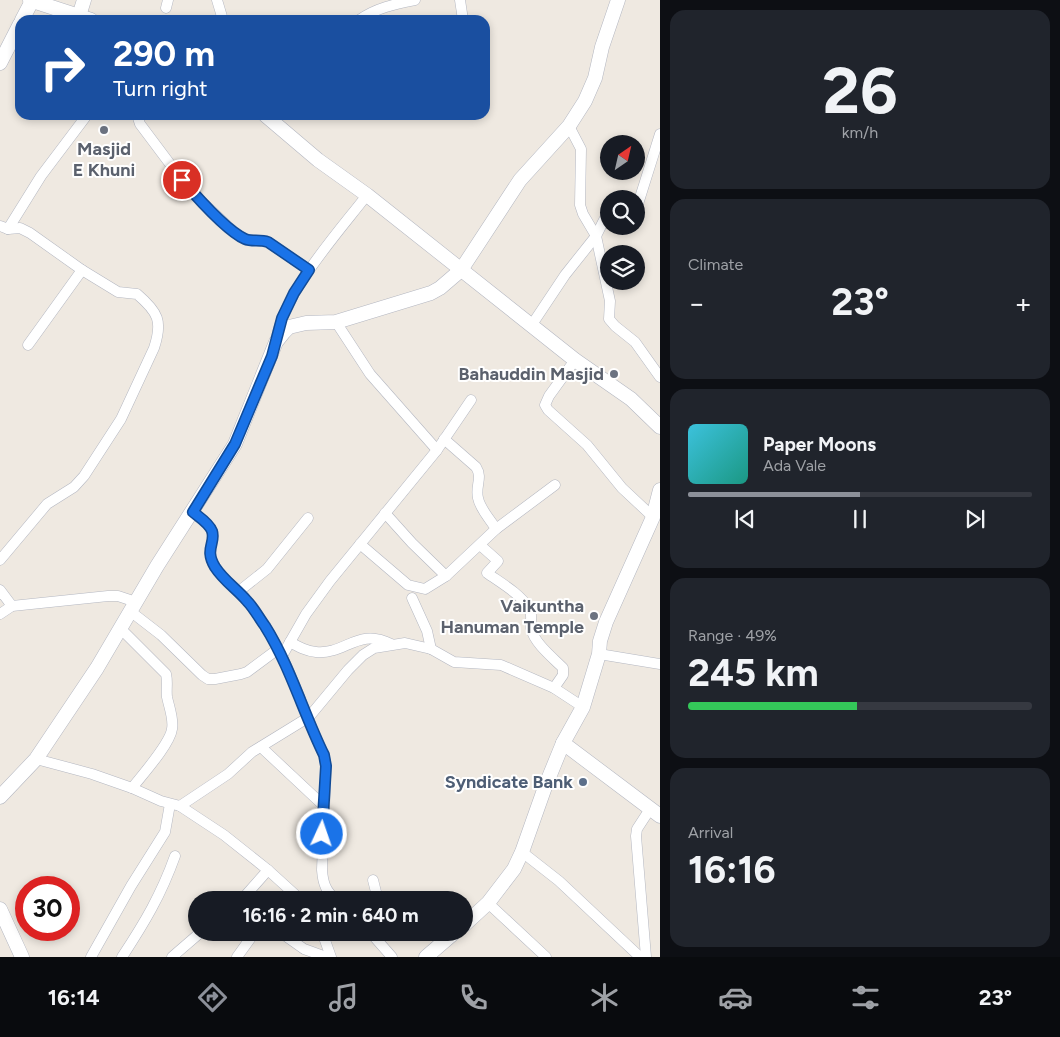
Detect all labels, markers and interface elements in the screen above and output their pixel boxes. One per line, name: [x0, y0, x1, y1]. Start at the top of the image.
text: 290 m: [113, 33, 215, 75]
icon: right: [30, 35, 95, 100]
text: 26: [822, 51, 898, 129]
text: Turn right: [113, 75, 208, 102]
text: km/h: [842, 123, 878, 142]
marker: Masjid E Khuni: [98, 124, 110, 136]
north arrow: [600, 135, 645, 180]
map controls: [600, 135, 645, 290]
place label: Masjid E Khuni: [73, 138, 135, 181]
pin: [161, 159, 203, 201]
icon: arrive: [168, 166, 196, 194]
button: search: [600, 190, 645, 235]
button: layers: [600, 245, 645, 290]
text: Climate: [688, 255, 743, 274]
text: 23°: [831, 279, 889, 325]
text: −: [688, 286, 705, 320]
text: +: [1015, 286, 1032, 320]
place label: Bahauddin Masjid: [459, 363, 604, 385]
marker: Bahauddin Masjid: [608, 368, 620, 380]
text: Paper Moons: [763, 433, 876, 456]
text: Ada Vale: [763, 456, 826, 475]
icon: previous: [731, 505, 759, 533]
icon: pause: [846, 505, 874, 533]
icon: next: [961, 505, 989, 533]
place label: Vaikuntha Hanuman Temple: [440, 595, 584, 638]
marker: Vaikuntha Hanuman Temple: [588, 610, 600, 622]
text: Range · 49%: [688, 626, 777, 645]
text: 245 km: [688, 650, 819, 696]
place label: Syndicate Bank: [445, 771, 573, 793]
marker: Syndicate Bank: [577, 776, 589, 788]
position arrow: [295, 807, 347, 859]
text: Arrival: [688, 823, 733, 842]
text: 16:16: [688, 847, 776, 893]
speed limit sign: 30: [15, 876, 80, 941]
text: 16:16 · 2 min · 640 m: [242, 904, 419, 927]
icon: directions: [195, 980, 230, 1015]
icon: music: [326, 980, 361, 1015]
icon: phone: [456, 980, 491, 1015]
icon: climate: [587, 980, 622, 1015]
icon: car: [718, 980, 753, 1015]
icon: filters: [848, 980, 883, 1015]
text: 16:14: [48, 984, 100, 1011]
text: 23°: [979, 984, 1012, 1011]

